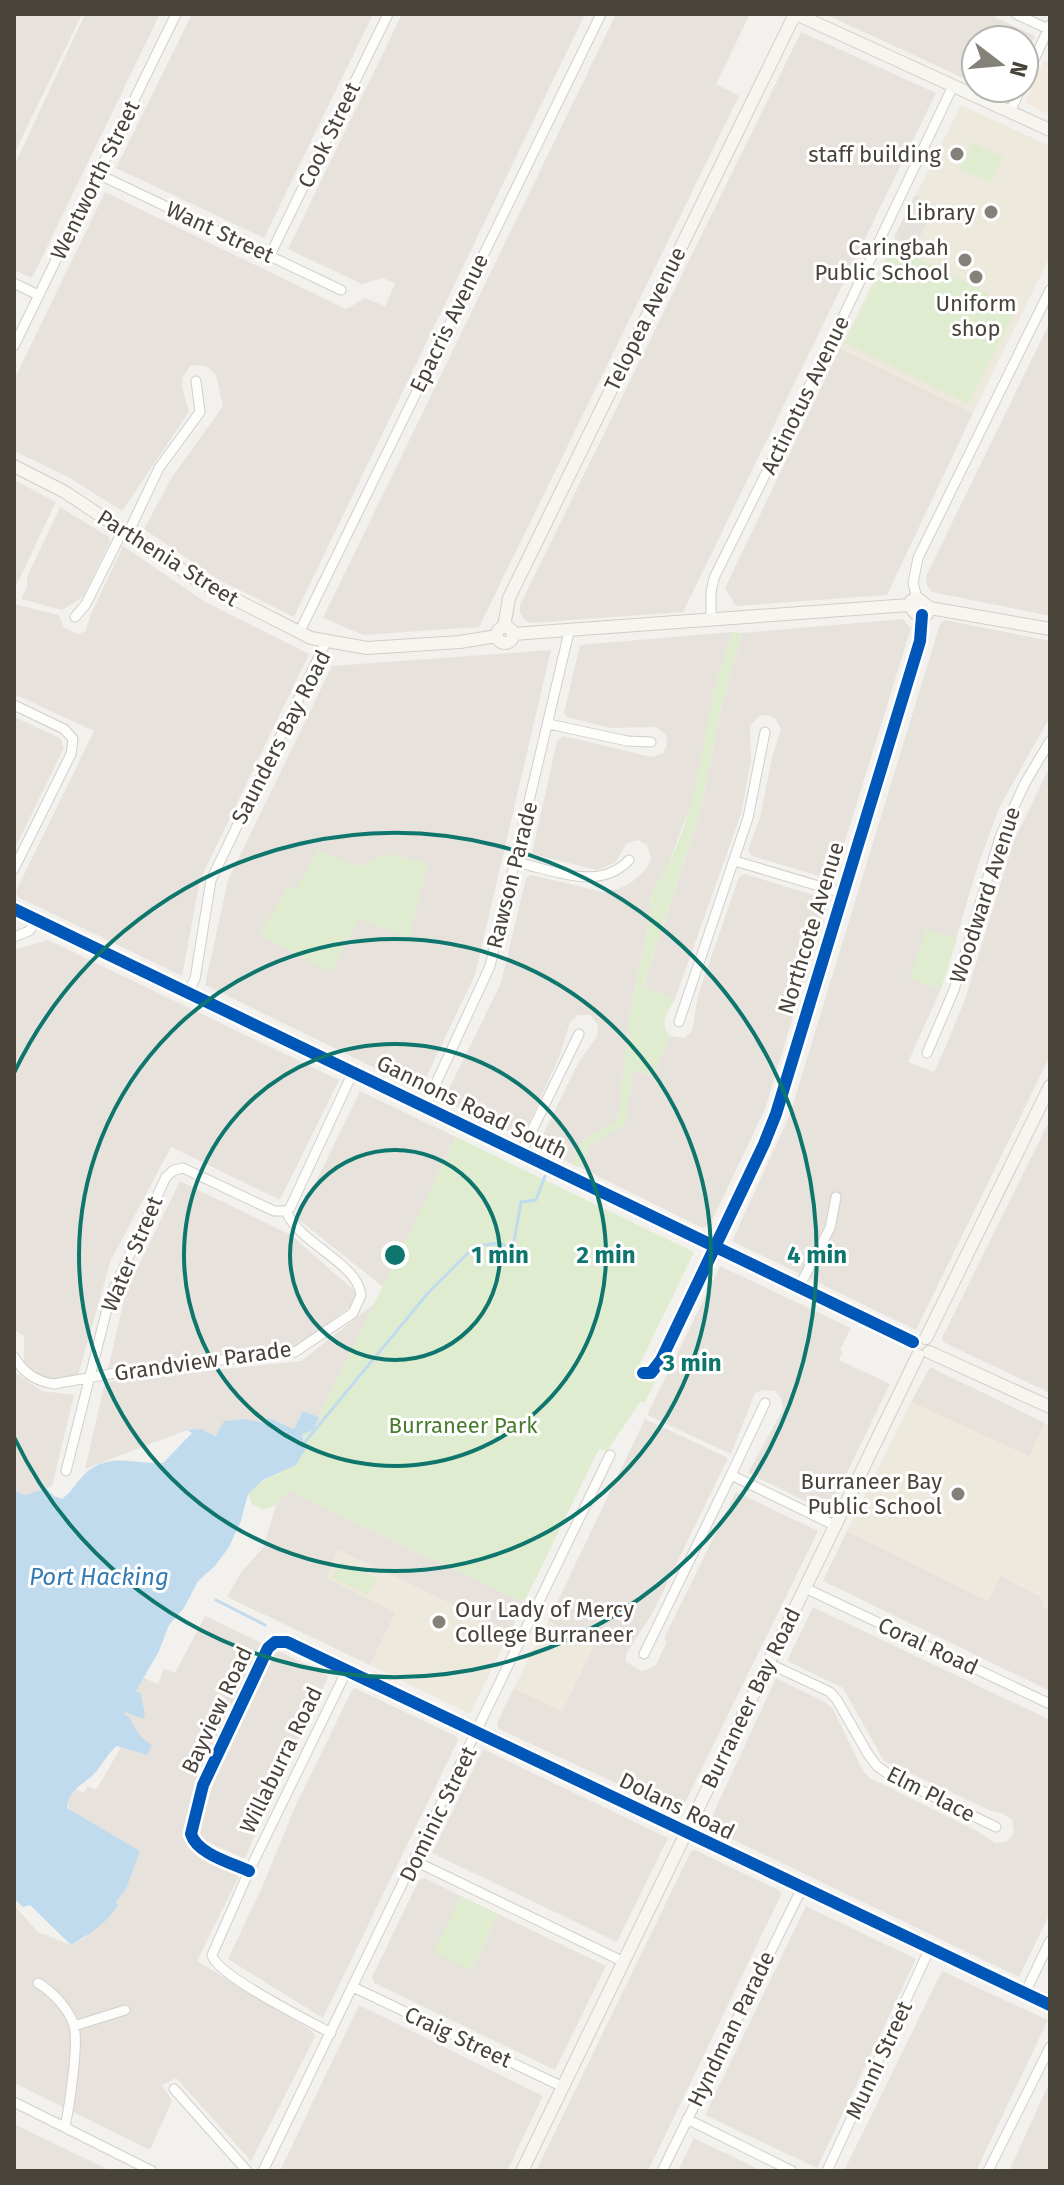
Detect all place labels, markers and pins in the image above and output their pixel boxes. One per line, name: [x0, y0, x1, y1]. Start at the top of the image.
place label: staff building: [808, 141, 942, 168]
marker: staff building: [948, 145, 966, 163]
place label: Library: [906, 199, 975, 226]
marker: Library: [982, 203, 1000, 221]
place label: Caringbah Public School: [814, 234, 949, 286]
marker: Caringbah Public School: [956, 251, 974, 269]
marker: Uniform shop: [967, 268, 985, 286]
place label: Uniform shop: [935, 290, 1017, 342]
centre of rings: [381, 1241, 409, 1269]
place label: Burraneer Bay Public School: [801, 1468, 942, 1520]
marker: Burraneer Bay Public School: [949, 1485, 967, 1503]
place label: Our Lady of Mercy College Burraneer: [455, 1596, 634, 1648]
marker: Our Lady of Mercy College Burraneer: [430, 1613, 448, 1631]

